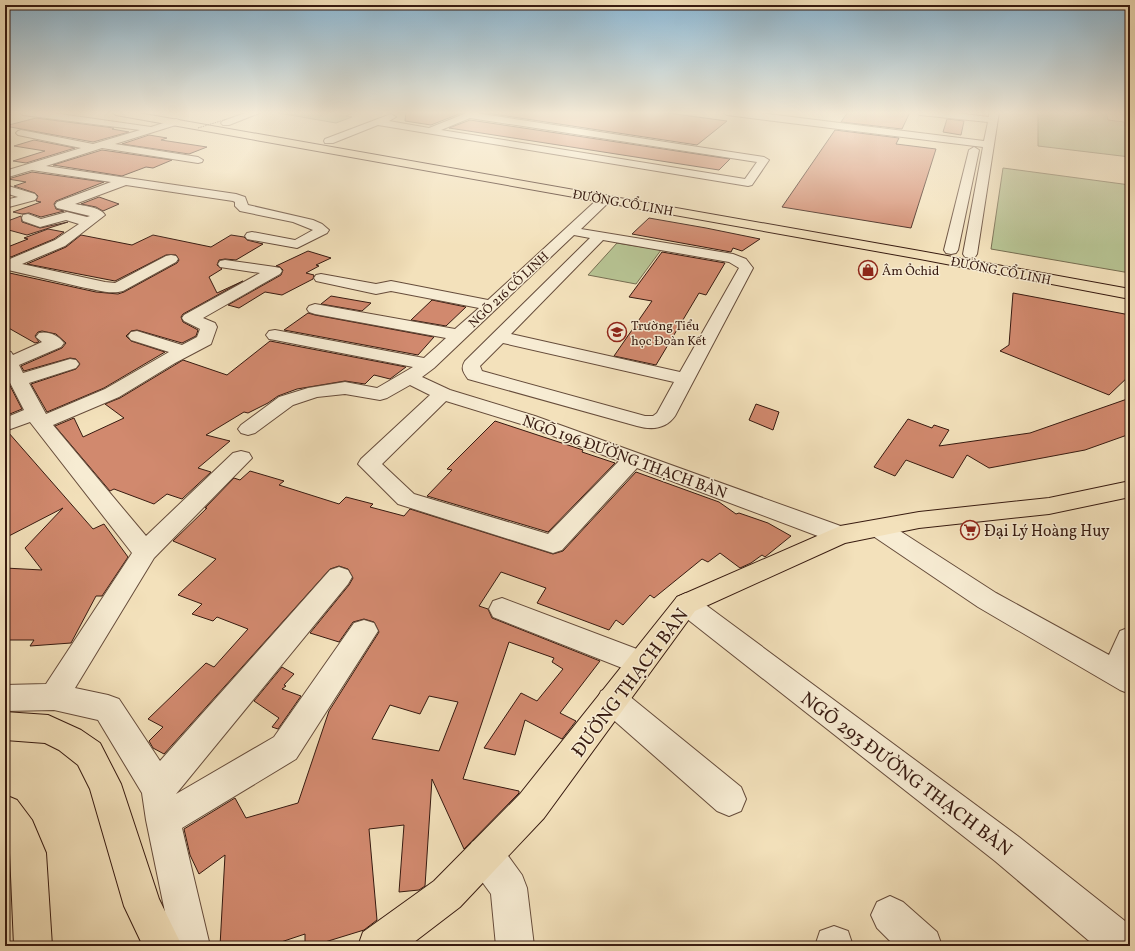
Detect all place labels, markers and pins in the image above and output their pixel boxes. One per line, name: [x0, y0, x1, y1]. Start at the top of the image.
shop icon: Âm Ỏchid: [857, 259, 879, 281]
place label: Âm Ỏchid: [882, 263, 939, 281]
place label: Trường Tiểu học Đoàn Kết: [631, 318, 707, 351]
school or university icon: Trường Tiểu học Đoàn Kết: [606, 321, 628, 343]
supermarket icon: Đại Lý Hoàng Huy: [959, 519, 981, 541]
place label: Đại Lý Hoàng Huy: [984, 521, 1110, 543]

